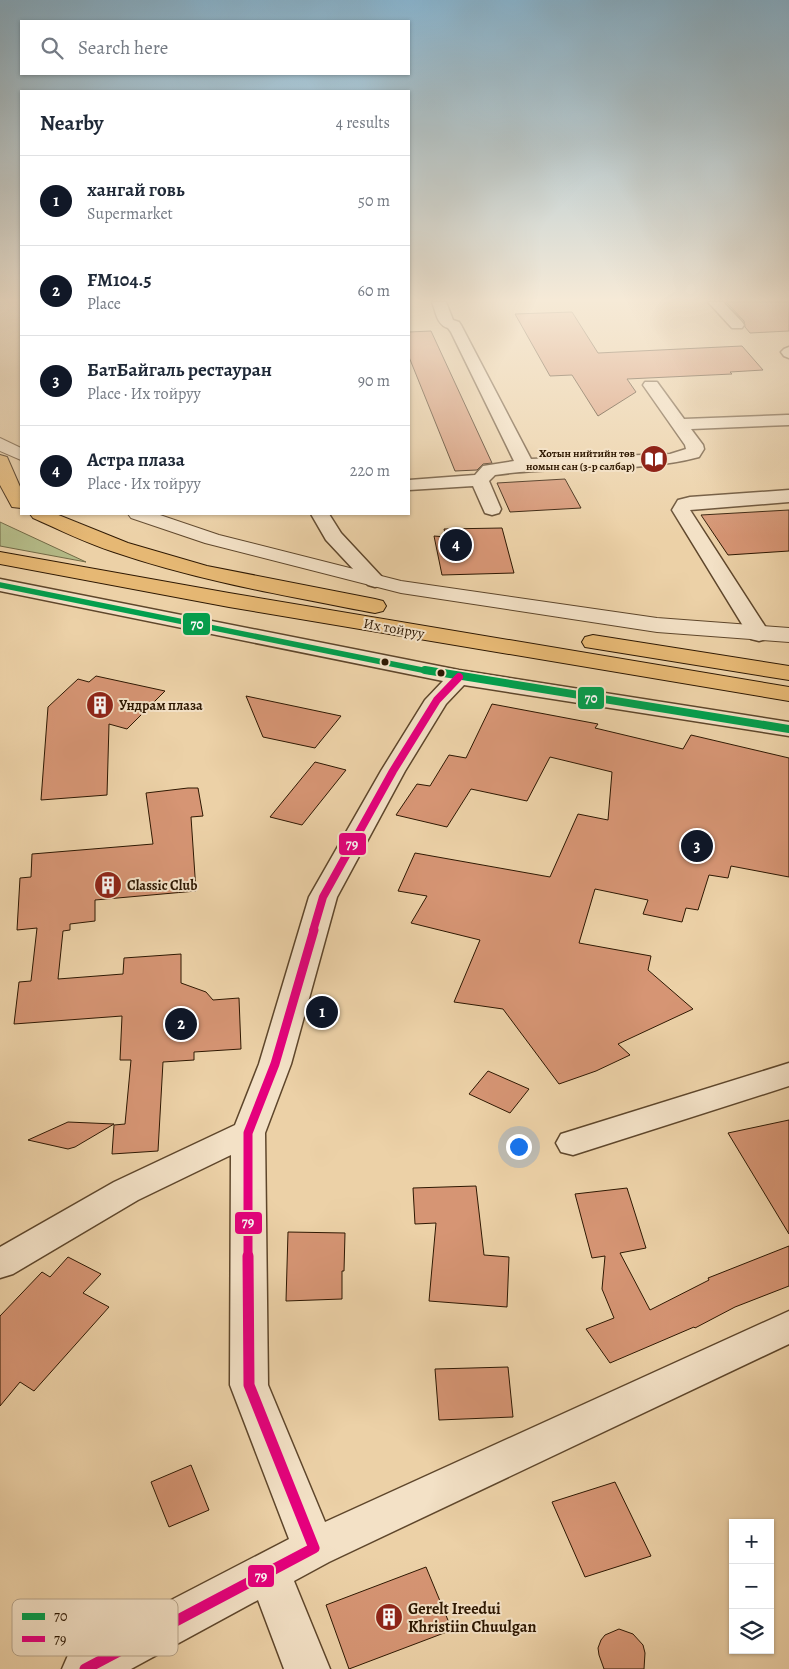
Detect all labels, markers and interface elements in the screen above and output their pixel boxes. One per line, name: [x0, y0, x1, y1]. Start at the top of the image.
search box: [20, 20, 410, 75]
icon: search: [38, 34, 66, 62]
text: Search here: [78, 35, 168, 61]
text: Nearby: [40, 109, 103, 137]
text: 4 results: [336, 112, 390, 134]
text: хангай говь: [87, 177, 185, 203]
text: 1: [53, 190, 59, 212]
text: 50 m: [358, 190, 390, 212]
text: Supermarket: [87, 203, 173, 225]
text: FM104.5: [87, 267, 152, 293]
text: 2: [52, 280, 60, 302]
text: 60 m: [358, 280, 390, 302]
text: Place: [87, 293, 121, 315]
text: БатБайгаль рестауран: [87, 357, 272, 383]
text: 3: [53, 370, 59, 392]
text: 90 m: [358, 370, 390, 392]
text: Place · Их тойруу: [87, 383, 201, 405]
library icon: Хотын нийтийн төв номын сан (3-р салбар): [639, 444, 669, 474]
place label: Хотын нийтийн төв номын сан (3-р салбар): [526, 446, 636, 474]
text: Астра плаза: [87, 447, 185, 473]
text: 4: [52, 460, 60, 482]
text: 220 m: [350, 460, 390, 482]
text: Place · Их тойруу: [87, 473, 201, 495]
pin: 4: [440, 526, 472, 564]
line badge: 70: [182, 612, 211, 636]
street label: Их тойруу: [362, 614, 426, 643]
text: 70: [190, 615, 204, 634]
unlabelled marker: [380, 657, 390, 667]
unlabelled marker: [436, 668, 446, 678]
line badge: 70: [577, 686, 605, 710]
text: 70: [584, 689, 598, 708]
building icon: Ундрам плаза: [85, 690, 115, 720]
place label: Ундрам плаза: [119, 696, 203, 715]
pin: 3: [681, 827, 713, 865]
line badge: 79: [338, 832, 367, 856]
text: 79: [346, 835, 359, 854]
building icon: Classic Club: [93, 870, 123, 900]
place label: Classic Club: [127, 876, 197, 895]
pin: 1: [306, 993, 338, 1031]
pin: 2: [165, 1005, 197, 1043]
your location: [506, 1134, 532, 1160]
line badge: 79: [234, 1211, 263, 1235]
text: 79: [242, 1213, 255, 1232]
map controls: [729, 1519, 774, 1654]
button: +: [729, 1519, 774, 1564]
line badge: 79: [247, 1564, 275, 1588]
button: −: [729, 1564, 774, 1609]
text: 79: [255, 1567, 268, 1586]
place label: Gerelt Ireedui Khristiin Chuulgan: [408, 1598, 536, 1638]
legend: [12, 1599, 178, 1656]
building icon: Gerelt Ireedui Khristiin Chuulgan: [374, 1602, 404, 1632]
text: 70: [54, 1607, 67, 1626]
button: layers: [729, 1609, 774, 1654]
text: 79: [54, 1630, 66, 1649]

